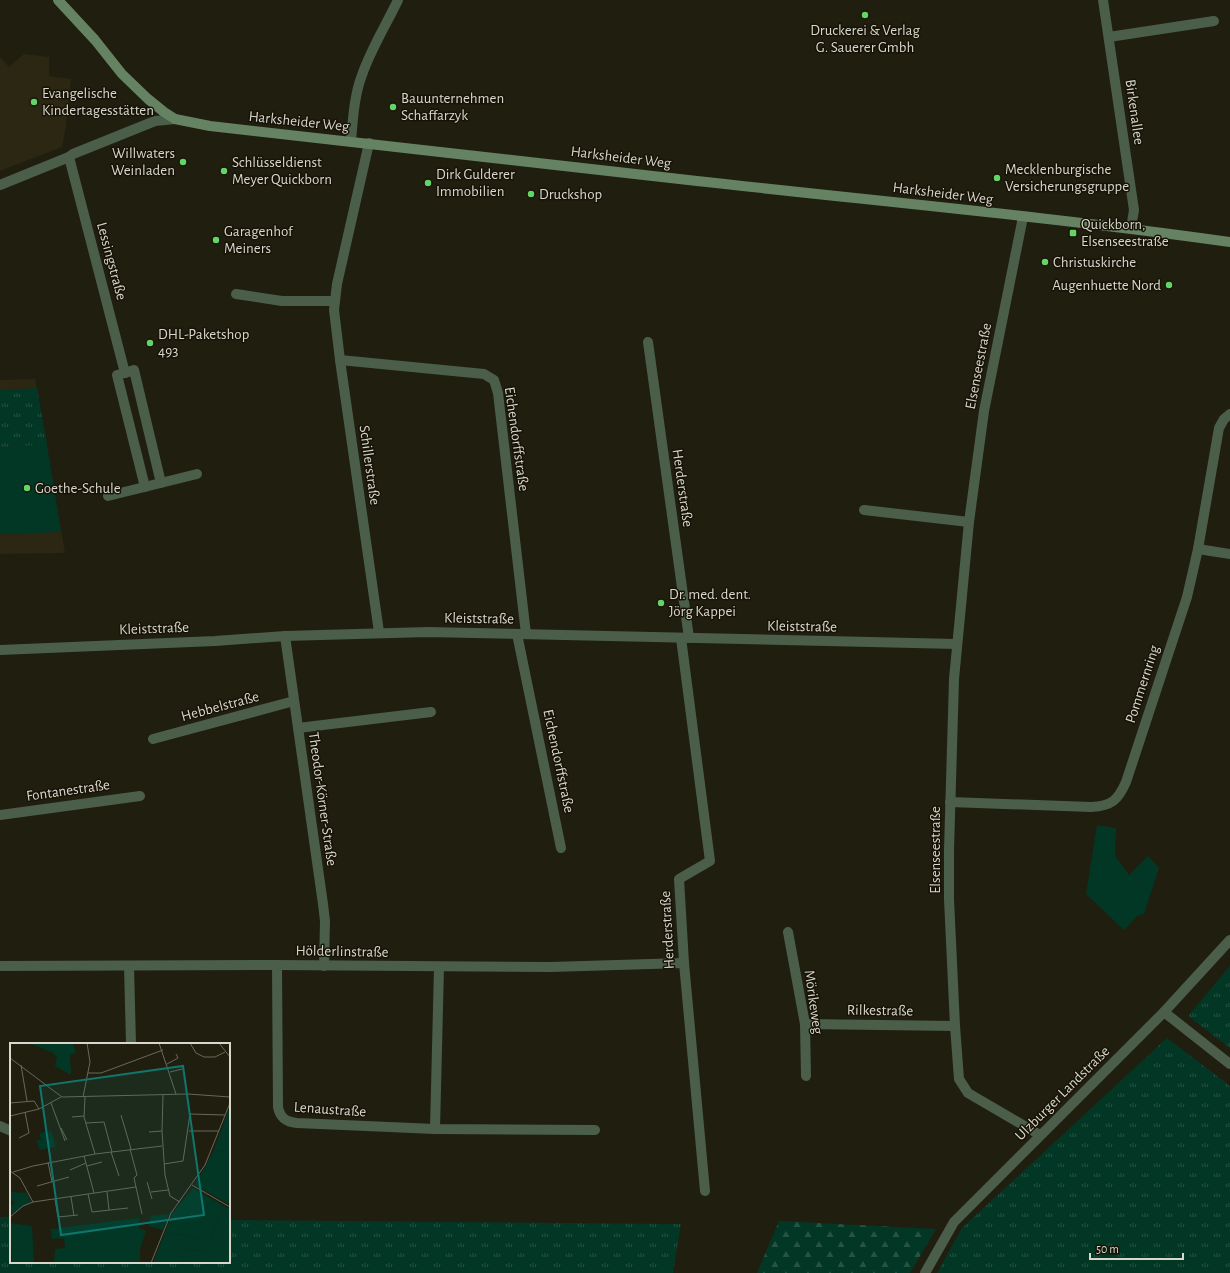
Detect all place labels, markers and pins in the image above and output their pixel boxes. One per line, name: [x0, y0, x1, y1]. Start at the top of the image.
marker: Druckerei & Verlag G. Sauerer Gmbh: [860, 10, 870, 20]
place label: Druckerei & Verlag G. Sauerer Gmbh: [810, 23, 921, 55]
place label: Evangelische Kindertagesstätten: [42, 86, 154, 118]
place label: Bauunternehmen Schaffarzyk: [401, 91, 504, 123]
marker: Evangelische Kindertagesstätten: [29, 97, 39, 107]
marker: Bauunternehmen Schaffarzyk: [388, 102, 398, 112]
place label: Willwaters Weinladen: [111, 146, 175, 178]
place label: Schlüsseldienst Meyer Quickborn: [232, 155, 332, 187]
marker: Willwaters Weinladen: [178, 157, 188, 167]
place label: Mecklenburgische Versicherungsgruppe: [1005, 162, 1129, 194]
marker: Schlüsseldienst Meyer Quickborn: [219, 166, 229, 176]
place label: Dirk Gulderer Immobilien: [436, 167, 515, 199]
marker: Mecklenburgische Versicherungsgruppe: [992, 173, 1002, 183]
marker: Dirk Gulderer Immobilien: [423, 178, 433, 188]
place label: Druckshop: [539, 187, 602, 202]
marker: Druckshop: [526, 189, 536, 199]
place label: Quickborn, Elsenseestraße: [1081, 217, 1169, 249]
place label: Garagenhof Meiners: [224, 224, 294, 256]
marker: Quickborn, Elsenseestraße: [1068, 228, 1078, 238]
marker: Garagenhof Meiners: [211, 235, 221, 245]
place label: Christuskirche: [1053, 255, 1136, 270]
marker: Christuskirche: [1040, 257, 1050, 267]
place label: Augenhuette Nord: [1052, 278, 1161, 293]
marker: Augenhuette Nord: [1164, 280, 1174, 290]
place label: DHL-Paketshop 493: [158, 327, 249, 359]
marker: DHL-Paketshop 493: [145, 338, 155, 348]
place label: Goethe-Schule: [35, 481, 121, 496]
marker: Goethe-Schule: [22, 483, 32, 493]
place label: Dr. med. dent. Jörg Kappei: [669, 587, 751, 619]
marker: Dr. med. dent. Jörg Kappei: [656, 598, 666, 608]

